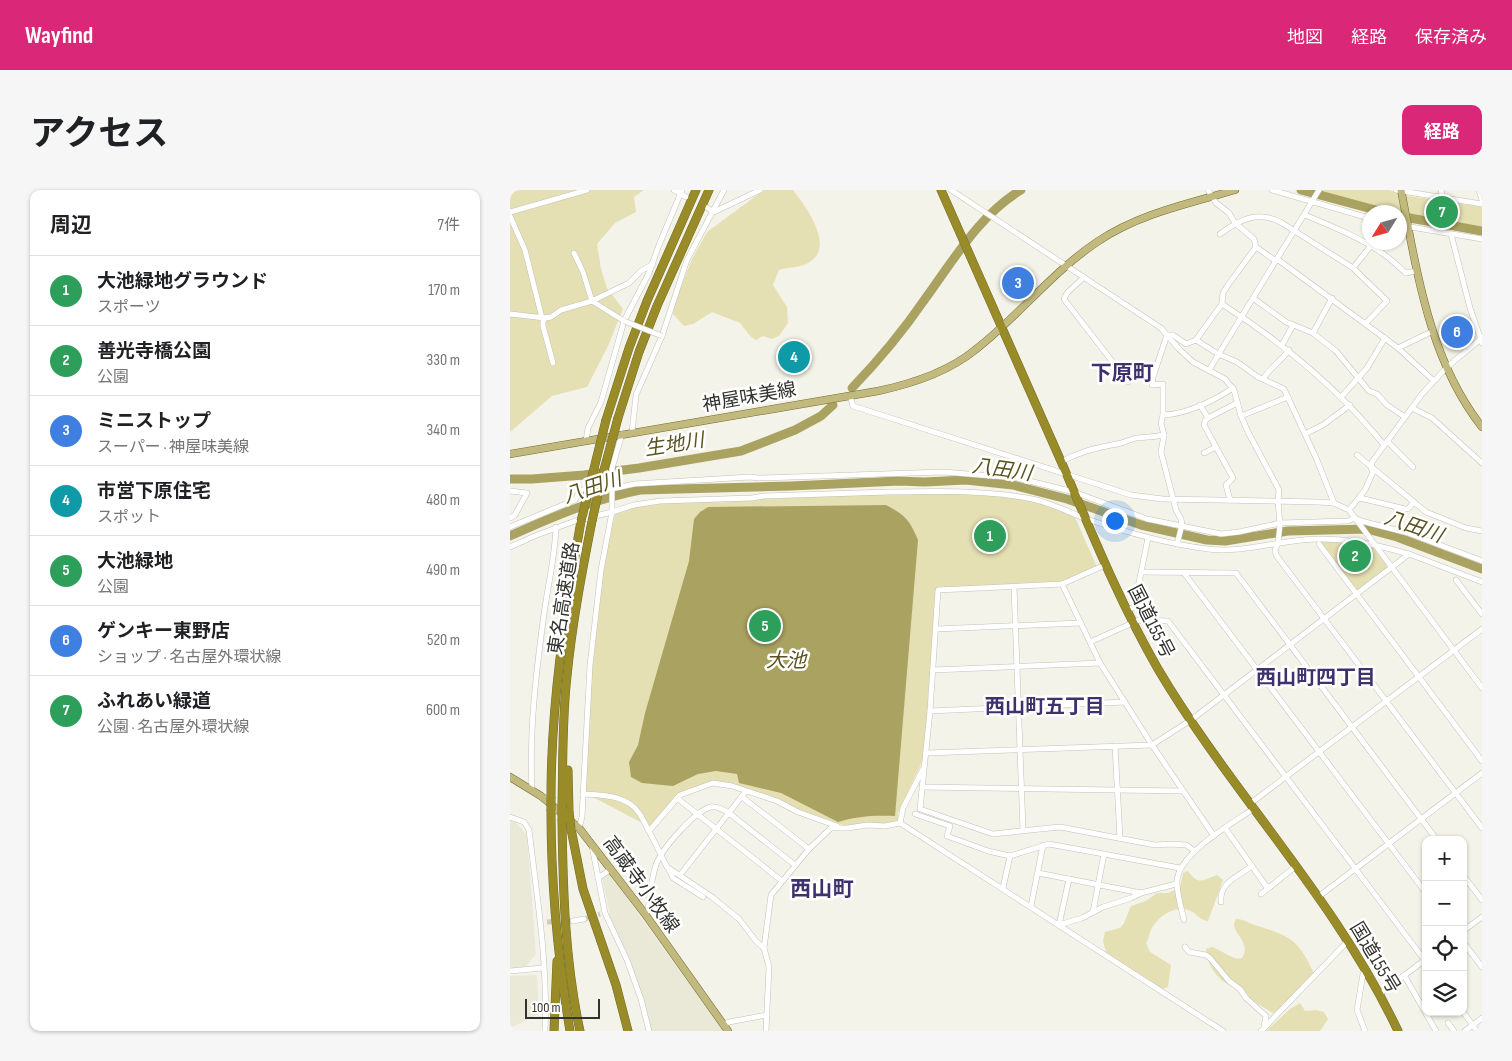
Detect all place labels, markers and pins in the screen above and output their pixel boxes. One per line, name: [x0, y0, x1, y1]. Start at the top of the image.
pin: 7: [1426, 193, 1458, 231]
pin: 3: [1002, 264, 1034, 302]
pin: 6: [1441, 313, 1473, 351]
pin: 4: [778, 338, 810, 376]
pin: 1: [974, 517, 1006, 555]
pin: 2: [1339, 537, 1371, 575]
pin: 5: [749, 607, 781, 645]

